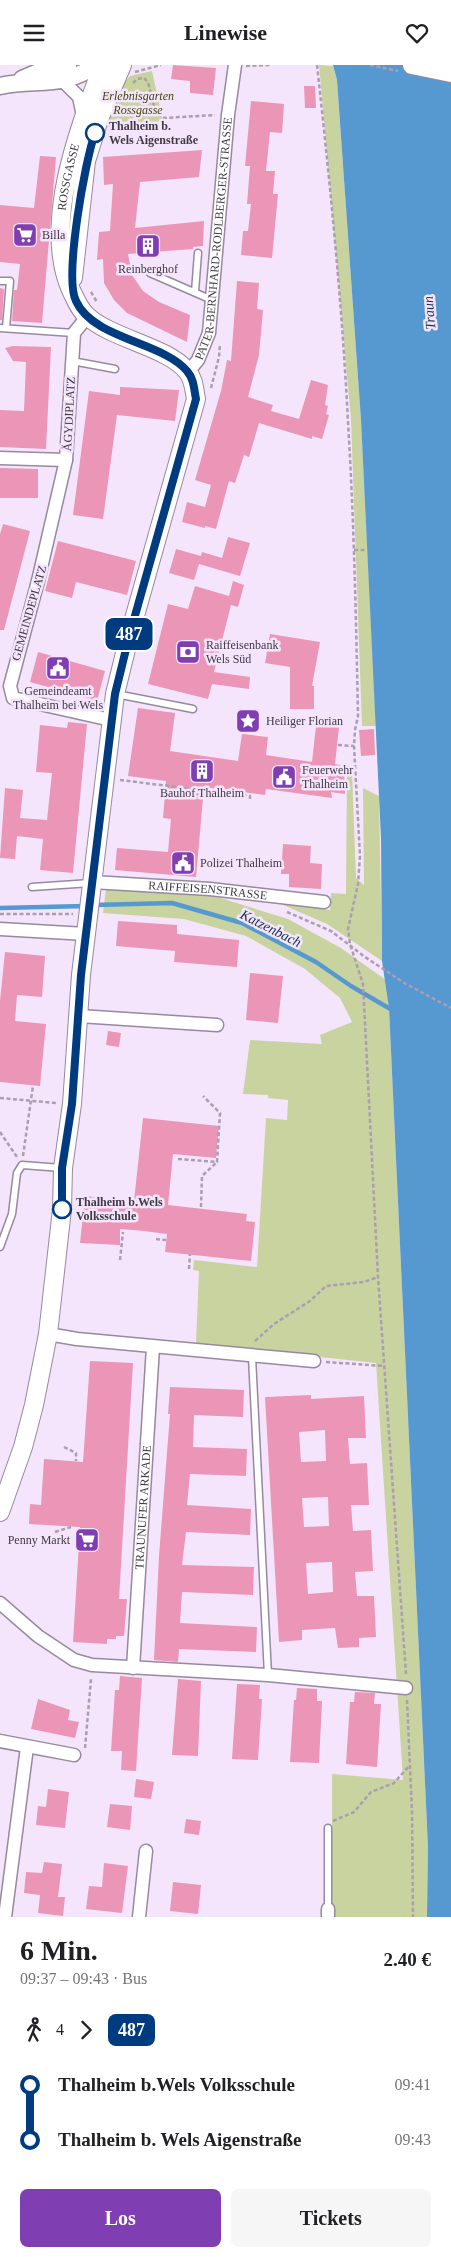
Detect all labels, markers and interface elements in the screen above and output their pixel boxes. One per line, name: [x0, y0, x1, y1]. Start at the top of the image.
icon: menu: [20, 19, 48, 47]
icon: heart: [403, 19, 431, 47]
text: Linewise: [184, 20, 267, 45]
park label: Erlebnisgarten Rossgasse: [101, 89, 174, 117]
street label: PATER-BERNHARD-RODLBERGER-STRASSE: [192, 116, 235, 362]
place label: Thalheim b. Wels Aigenstraße: [109, 119, 199, 147]
marker: Thalheim b. Wels Aigenstraße: [85, 123, 105, 143]
street label: ROSSGASSE: [55, 142, 82, 211]
supermarket icon: Billa: [12, 222, 38, 248]
place label: Billa: [42, 228, 66, 242]
building icon: Reinberghof: [135, 233, 161, 259]
place label: Reinberghof: [118, 262, 178, 276]
water label: Traun: [421, 296, 438, 330]
street label: ÄGYDIPLATZ: [60, 376, 78, 452]
street label: GEMEINDEPLATZ: [9, 564, 49, 662]
line badge: 487: [100, 618, 158, 650]
text: 487: [116, 624, 143, 644]
place label: Raiffeisenbank Wels Süd: [206, 638, 278, 666]
bank icon: Raiffeisenbank Wels Süd: [175, 639, 201, 665]
public building icon: Gemeindeamt Thalheim bei Wels: [45, 655, 71, 681]
place label: Gemeindeamt Thalheim bei Wels: [13, 684, 103, 712]
place icon: Heiliger Florian: [235, 708, 261, 734]
place label: Heiliger Florian: [266, 714, 343, 728]
building icon: Bauhof Thalheim: [189, 758, 215, 784]
place label: Feuerwehr Thalheim: [302, 763, 353, 791]
public building icon: Feuerwehr Thalheim: [271, 764, 297, 790]
place label: Bauhof Thalheim: [160, 786, 245, 800]
public building icon: Polizei Thalheim: [170, 850, 196, 876]
place label: Polizei Thalheim: [200, 856, 283, 870]
street label: RAIFFEISENSTRASSE: [148, 878, 268, 902]
water label: Katzenbach: [237, 906, 304, 950]
place label: Thalheim b.Wels Volksschule: [76, 1195, 163, 1223]
marker: Thalheim b.Wels Volksschule: [52, 1199, 72, 1219]
street label: TRAUNUFER ARKADE: [132, 1445, 154, 1570]
supermarket icon: Penny Markt: [74, 1527, 100, 1553]
place label: Penny Markt: [8, 1533, 71, 1547]
text: 6 Min.: [20, 1935, 98, 1966]
text: 2.40 €: [384, 1949, 431, 1970]
text: 09:37 – 09:43 · Bus: [20, 1970, 147, 1987]
icon: walk: [20, 2016, 48, 2044]
icon: forward: [72, 2016, 100, 2044]
text: 487: [118, 2020, 145, 2040]
text: 4: [56, 2021, 64, 2038]
text: Thalheim b.Wels Volksschule: [58, 2074, 295, 2095]
text: 09:41: [395, 2076, 431, 2093]
text: Thalheim b. Wels Aigenstraße: [58, 2129, 302, 2150]
text: 09:43: [395, 2131, 431, 2148]
button: Los: [20, 2189, 221, 2247]
button: Tickets: [231, 2189, 431, 2247]

